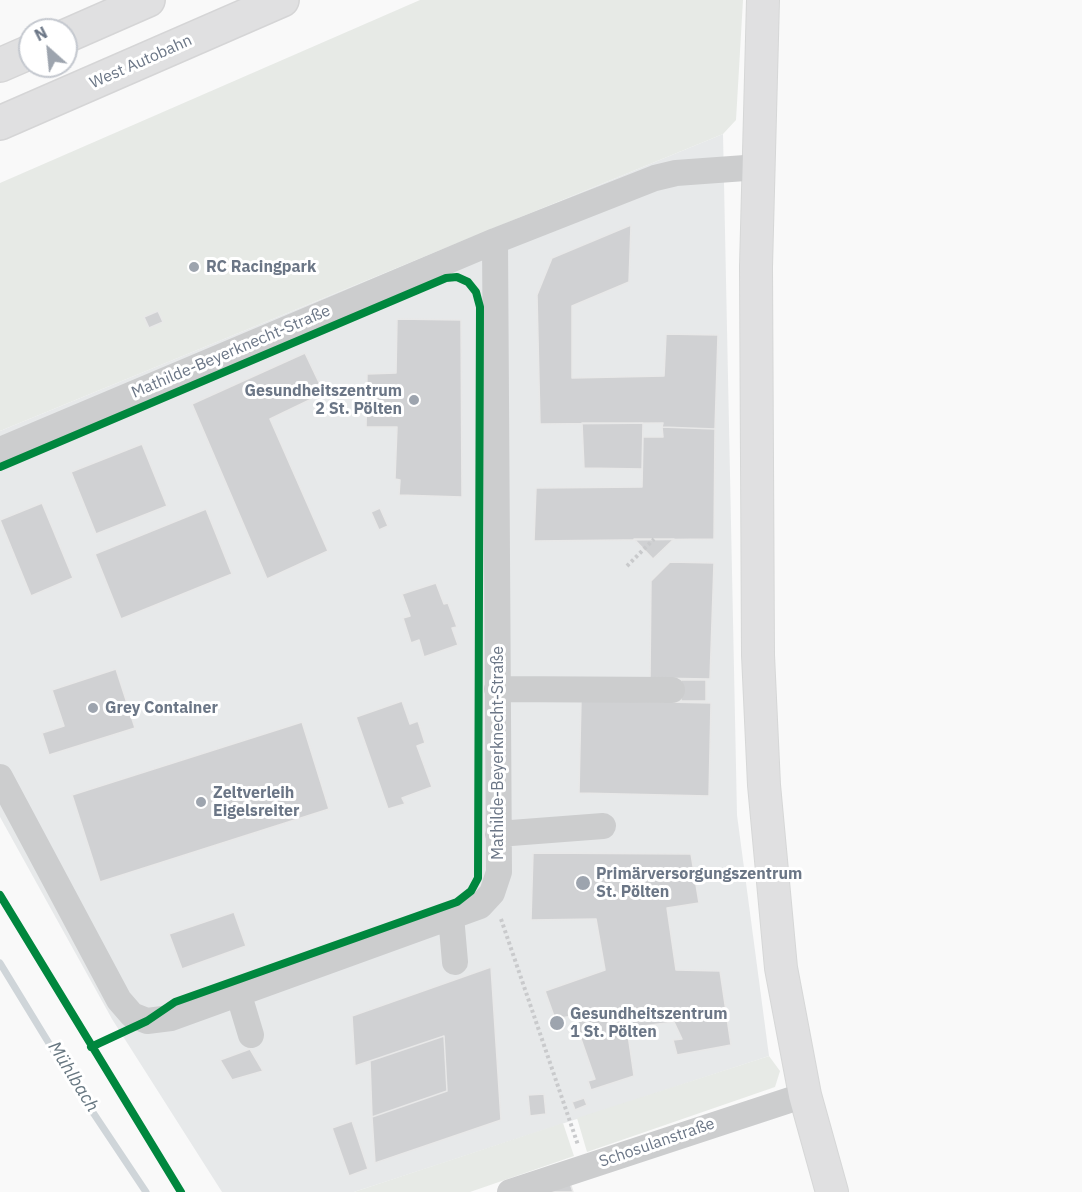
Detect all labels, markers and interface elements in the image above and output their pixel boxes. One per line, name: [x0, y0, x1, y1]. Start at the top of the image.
north arrow: [18, 18, 78, 78]
text: N: [31, 22, 50, 45]
street label: West Autobahn: [87, 31, 195, 93]
place label: RC Racingpark: [206, 257, 316, 277]
marker: RC Racingpark: [187, 260, 201, 274]
street label: Mathilde-Beyerknecht-Straße: [129, 301, 333, 403]
place label: Gesundheitszentrum 2 St. Pölten: [244, 381, 402, 419]
marker: Gesundheitszentrum 2 St. Pölten: [407, 393, 421, 407]
street label: Mathilde-Beyerknecht-Straße: [488, 646, 508, 860]
place label: Grey Container: [105, 698, 218, 718]
marker: Grey Container: [86, 701, 100, 715]
place label: Zeltverleih Eigelsreiter: [213, 783, 299, 821]
marker: Zeltverleih Eigelsreiter: [194, 795, 208, 809]
place label: Primärversorgungszentrum St. Pölten: [596, 864, 802, 902]
marker: Primärversorgungszentrum St. Pölten: [574, 874, 592, 892]
place label: Gesundheitszentrum 1 St. Pölten: [570, 1004, 728, 1042]
marker: Gesundheitszentrum 1 St. Pölten: [548, 1014, 566, 1032]
water label: Mühlbach: [43, 1038, 103, 1116]
street label: Schosulanstraße: [597, 1114, 717, 1172]

